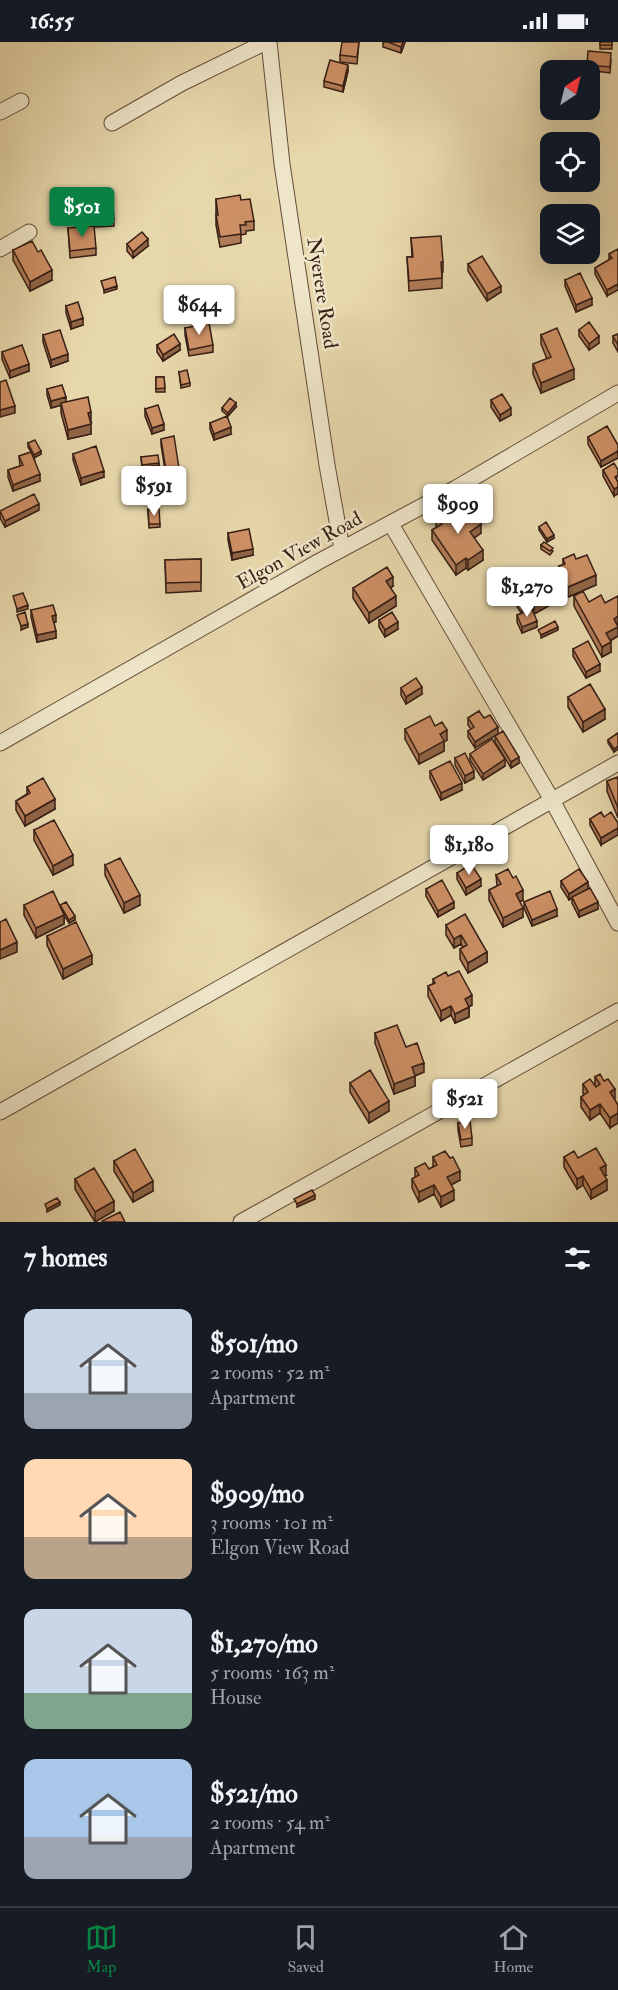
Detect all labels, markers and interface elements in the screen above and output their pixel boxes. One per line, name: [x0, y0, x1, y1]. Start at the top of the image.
text: 16:55: [30, 7, 74, 35]
north arrow: [540, 60, 600, 120]
map controls: [540, 60, 600, 264]
button: locate: [540, 132, 600, 192]
pin: $501: [46, 187, 118, 238]
text: $501: [63, 194, 101, 219]
button: layers: [540, 204, 600, 264]
street label: Nyerere Road: [301, 236, 344, 350]
pin: $644: [163, 285, 235, 336]
text: $644: [178, 292, 220, 317]
pin: $591: [118, 466, 190, 517]
text: $591: [135, 473, 173, 498]
pin: $909: [422, 484, 494, 535]
text: $909: [437, 491, 479, 516]
street label: Elgon View Road: [232, 506, 366, 595]
pin: $1,270: [478, 567, 576, 618]
text: $1,270: [501, 574, 553, 599]
pin: $1,180: [420, 825, 518, 876]
text: $1,180: [444, 832, 494, 857]
pin: $521: [429, 1079, 501, 1130]
text: $521: [446, 1086, 484, 1111]
text: 7 homes: [24, 1242, 107, 1274]
icon: filters: [561, 1242, 594, 1275]
text: $501/mo: [210, 1328, 298, 1360]
icon: home: [72, 1333, 144, 1405]
text: 2 rooms · 52 m²: [210, 1360, 330, 1385]
text: Apartment: [210, 1385, 295, 1410]
text: $909/mo: [210, 1478, 304, 1510]
icon: home: [72, 1483, 144, 1555]
text: 3 rooms · 101 m²: [210, 1510, 333, 1535]
text: Elgon View Road: [210, 1535, 350, 1560]
text: $1,270/mo: [210, 1628, 318, 1660]
icon: home: [72, 1633, 144, 1705]
text: 5 rooms · 163 m²: [210, 1660, 335, 1685]
text: House: [210, 1685, 261, 1710]
text: $521/mo: [210, 1778, 298, 1810]
icon: home: [72, 1783, 144, 1855]
text: 2 rooms · 54 m²: [210, 1810, 330, 1835]
text: Apartment: [210, 1835, 295, 1860]
tab: Map: [85, 1921, 118, 1977]
tab: Saved: [287, 1921, 324, 1977]
tab: Home: [494, 1921, 533, 1977]

